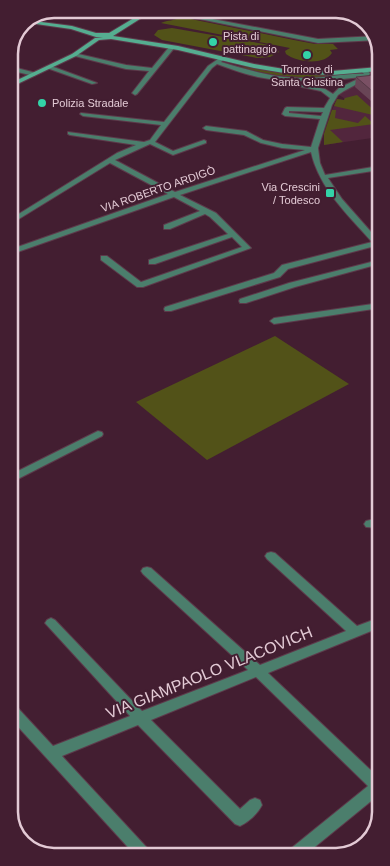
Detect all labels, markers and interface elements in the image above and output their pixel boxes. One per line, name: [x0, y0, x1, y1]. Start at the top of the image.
place label: Pista di pattinaggio: [223, 30, 277, 55]
marker: Pista di pattinaggio: [207, 36, 219, 48]
marker: Torrione di Santa Giustina: [301, 49, 313, 61]
place label: Torrione di Santa Giustina: [271, 63, 344, 88]
marker: Polizia Stradale: [36, 97, 48, 109]
place label: Polizia Stradale: [52, 97, 128, 109]
street label: VIA ROBERTO ARDIGÒ: [99, 164, 217, 214]
place label: Via Crescini / Todesco: [262, 181, 320, 206]
marker: Via Crescini / Todesco: [324, 187, 336, 199]
street label: VIA GIAMPAOLO VLACOVICH: [103, 623, 315, 722]

